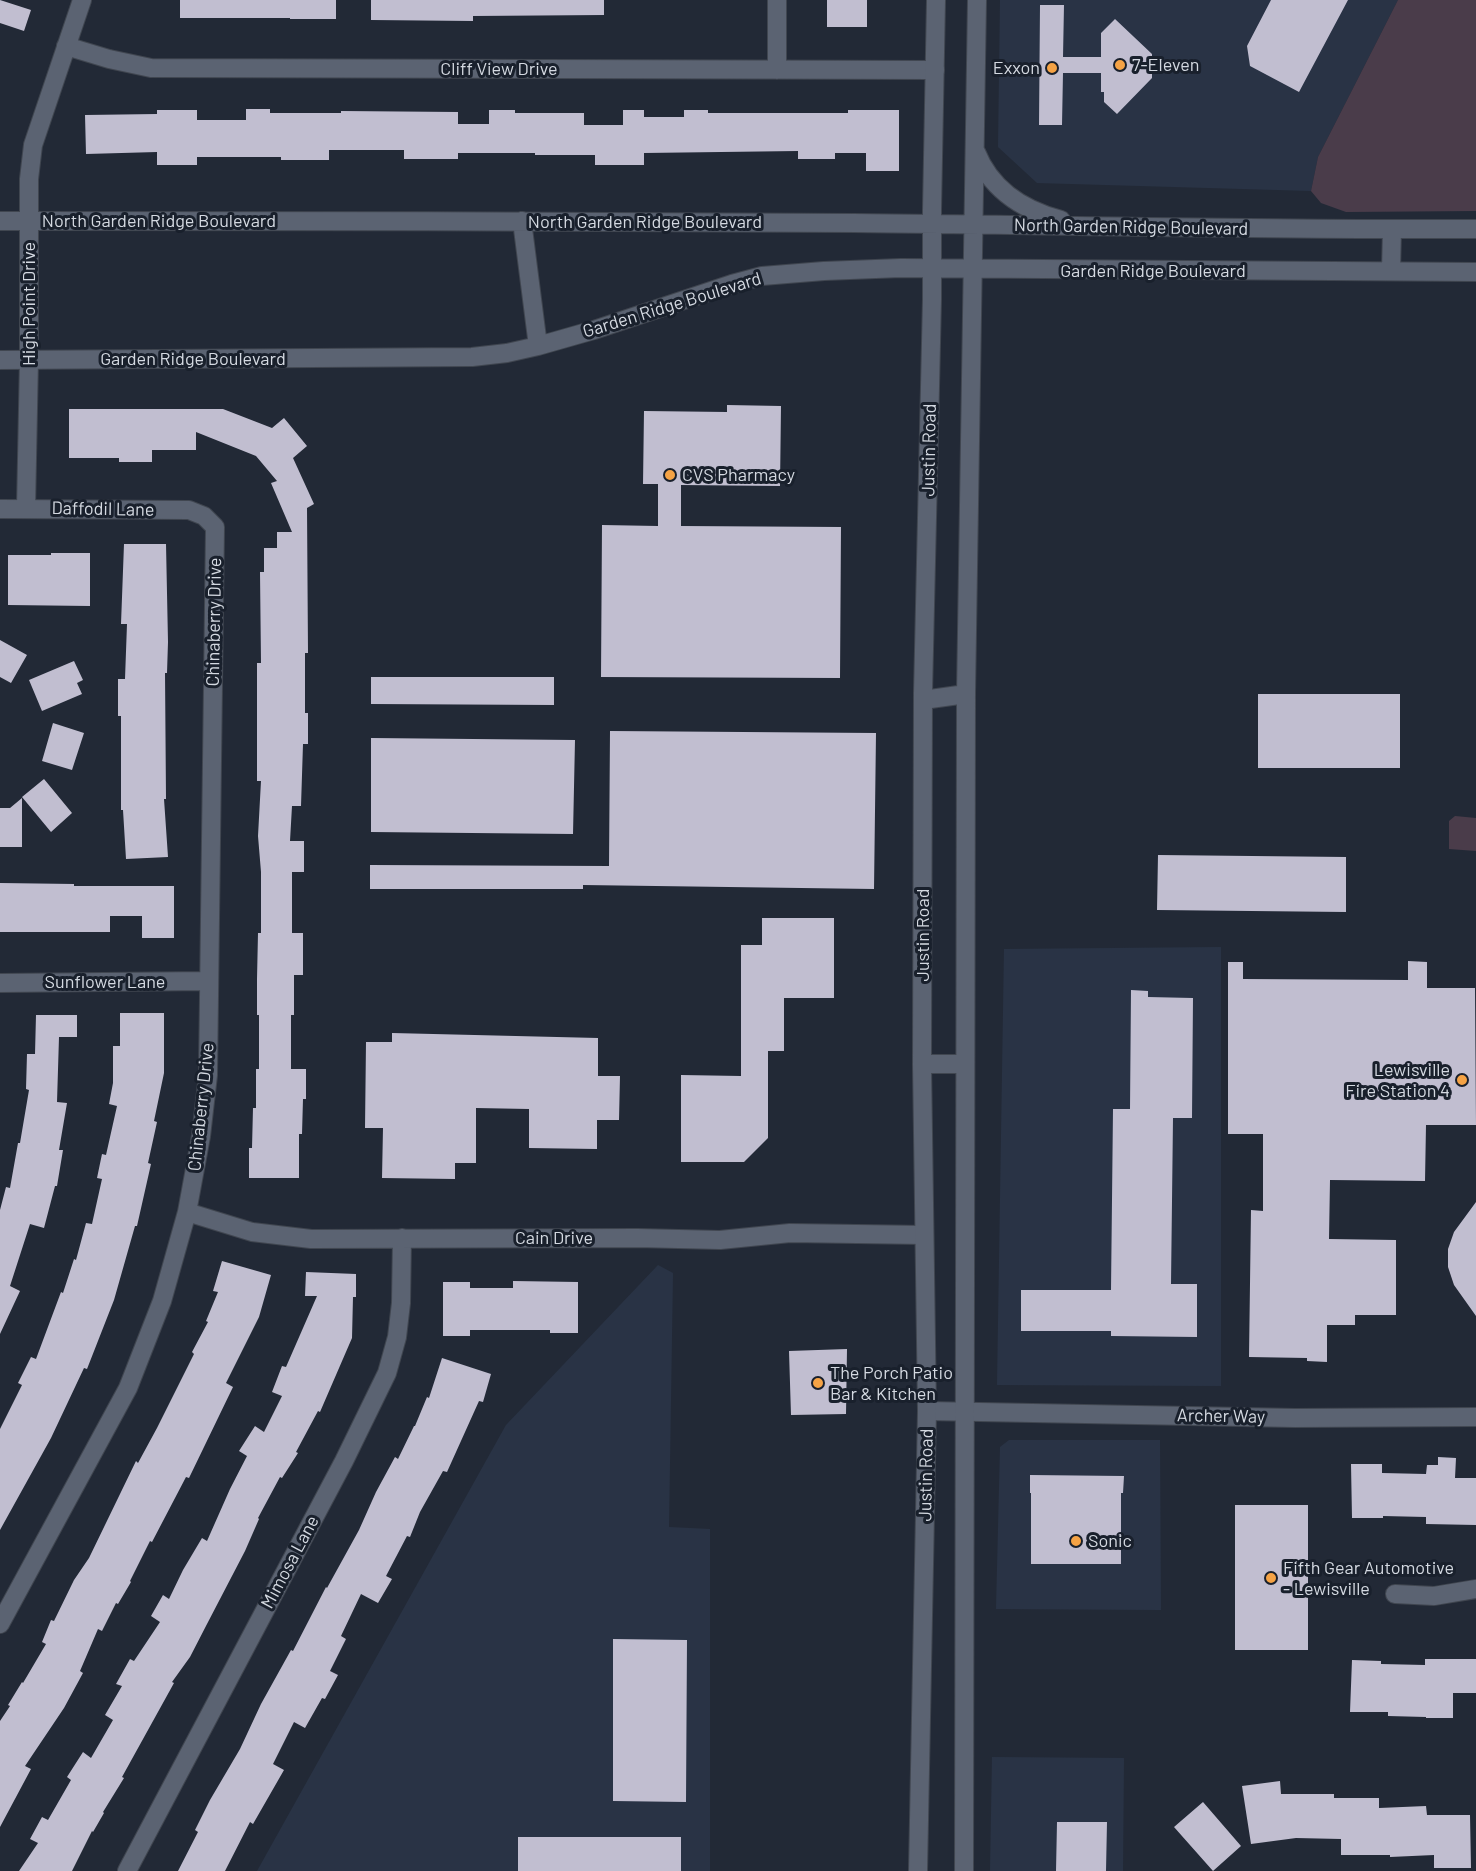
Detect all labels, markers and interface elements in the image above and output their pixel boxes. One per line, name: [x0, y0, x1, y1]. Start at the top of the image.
place label: 7-Eleven: [1132, 54, 1200, 76]
place label: Exxon: [993, 57, 1040, 79]
street label: Cliff View Drive: [440, 58, 558, 80]
marker: 7-Eleven: [1113, 58, 1127, 72]
marker: Exxon: [1045, 61, 1059, 75]
street label: North Garden Ridge Boulevard: [42, 210, 276, 232]
street label: North Garden Ridge Boulevard: [528, 211, 762, 233]
street label: North Garden Ridge Boulevard: [1014, 214, 1248, 240]
street label: High Point Drive: [18, 242, 40, 366]
street label: Garden Ridge Boulevard: [1060, 260, 1246, 282]
street label: Garden Ridge Boulevard: [580, 268, 764, 342]
street label: Garden Ridge Boulevard: [100, 348, 286, 370]
street label: Justin Road: [917, 403, 941, 497]
place label: CVS Pharmacy: [682, 464, 795, 486]
marker: CVS Pharmacy: [663, 468, 677, 482]
street label: Daffodil Lane: [51, 497, 155, 521]
street label: Chinaberry Drive: [202, 557, 226, 687]
street label: Justin Road: [912, 889, 934, 981]
street label: Sunflower Lane: [45, 971, 165, 993]
street label: Chinaberry Drive: [184, 1042, 218, 1172]
place label: Lewisville Fire Station 4: [1345, 1059, 1450, 1102]
marker: Lewisville Fire Station 4: [1455, 1073, 1469, 1087]
street label: Cain Drive: [515, 1227, 593, 1249]
place label: The Porch Patio Bar & Kitchen: [830, 1362, 953, 1404]
marker: The Porch Patio Bar & Kitchen: [811, 1376, 825, 1390]
street label: Archer Way: [1177, 1404, 1265, 1428]
street label: Justin Road: [914, 1428, 938, 1522]
street label: Mimosa Lane: [257, 1512, 323, 1612]
place label: Sonic: [1088, 1530, 1132, 1552]
marker: Sonic: [1069, 1534, 1083, 1548]
place label: Fifth Gear Automotive - Lewisville: [1283, 1557, 1454, 1600]
marker: Fifth Gear Automotive - Lewisville: [1264, 1571, 1278, 1585]

